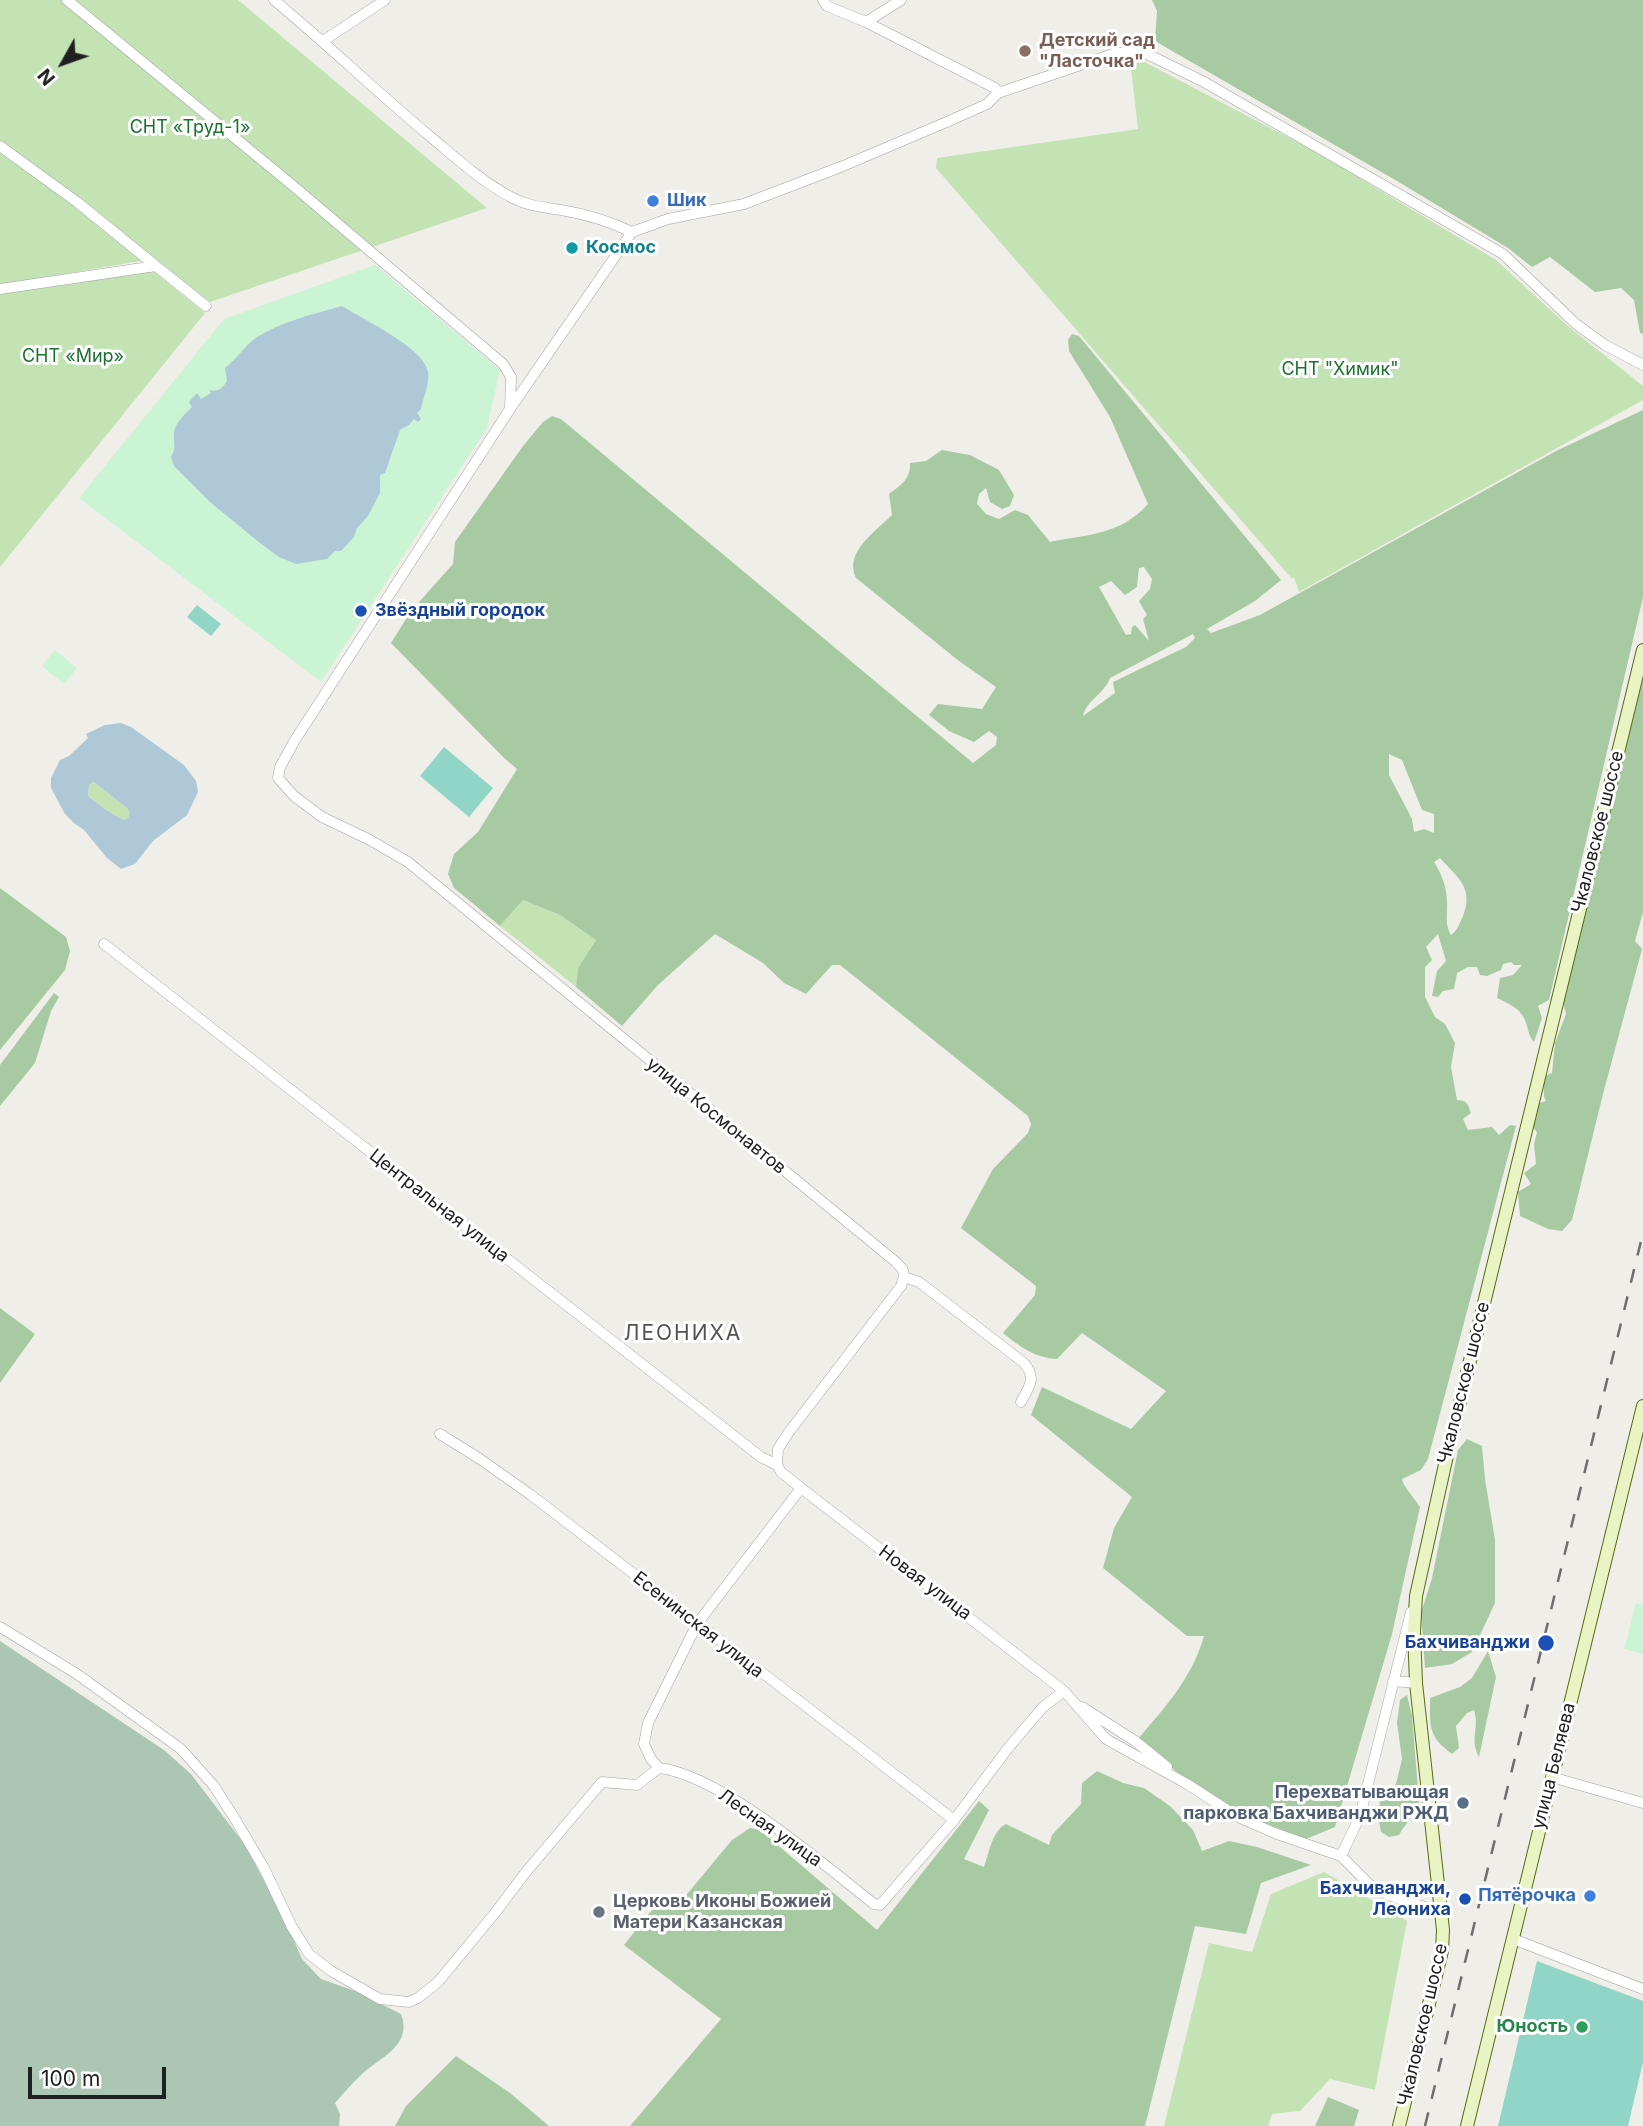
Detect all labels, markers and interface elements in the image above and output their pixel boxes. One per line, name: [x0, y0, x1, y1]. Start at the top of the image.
north arrow: [28, 28, 98, 98]
place label: Детский сад "Ласточка": [1039, 30, 1155, 72]
marker: Детский сад "Ласточка": [1017, 43, 1033, 59]
text: N: [33, 64, 60, 90]
park label: СНТ «Труд-1»: [130, 117, 250, 139]
place label: Шик: [667, 190, 706, 212]
marker: Шик: [645, 193, 661, 209]
place label: Космос: [586, 237, 656, 259]
marker: Космос: [564, 240, 580, 256]
park label: СНТ «Мир»: [22, 346, 124, 368]
park label: СНТ "Химик": [1281, 359, 1399, 381]
place label: Звёздный городок: [375, 600, 545, 622]
marker: Звёздный городок: [353, 603, 369, 619]
street label: Чкаловское шоссе: [1567, 749, 1629, 915]
street label: улица Космонавтов: [642, 1053, 790, 1179]
street label: Центральная улица: [365, 1145, 513, 1267]
street label: Чкаловское шоссе: [1433, 1300, 1495, 1466]
district label: ЛЕОНИХА: [625, 1321, 741, 1347]
street label: Новая улица: [874, 1541, 976, 1625]
street label: Есенинская улица: [628, 1567, 768, 1683]
place label: Бахчиванджи: [1405, 1632, 1530, 1654]
marker: Бахчиванджи: [1536, 1633, 1556, 1653]
street label: улица Беляева: [1528, 1701, 1580, 1831]
place label: Перехватывающая парковка Бахчиванджи РЖД: [1183, 1782, 1449, 1825]
street label: Лесная улица: [714, 1784, 826, 1872]
marker: Перехватывающая парковка Бахчиванджи РЖД: [1455, 1795, 1471, 1811]
place label: Бахчиванджи, Леониха: [1320, 1878, 1451, 1920]
place label: Пятёрочка: [1478, 1885, 1576, 1907]
marker: Пятёрочка: [1582, 1888, 1598, 1904]
place label: Церковь Иконы Божией Матери Казанская: [613, 1891, 831, 1934]
marker: Бахчиванджи, Леониха: [1457, 1891, 1473, 1907]
marker: Церковь Иконы Божией Матери Казанская: [591, 1904, 607, 1920]
street label: Чкаловское шоссе: [1394, 1941, 1452, 2109]
place label: Юность: [1496, 2016, 1568, 2038]
marker: Юность: [1574, 2019, 1590, 2035]
scale bar: [32, 2052, 170, 2096]
text: 100 m: [41, 2066, 100, 2091]

